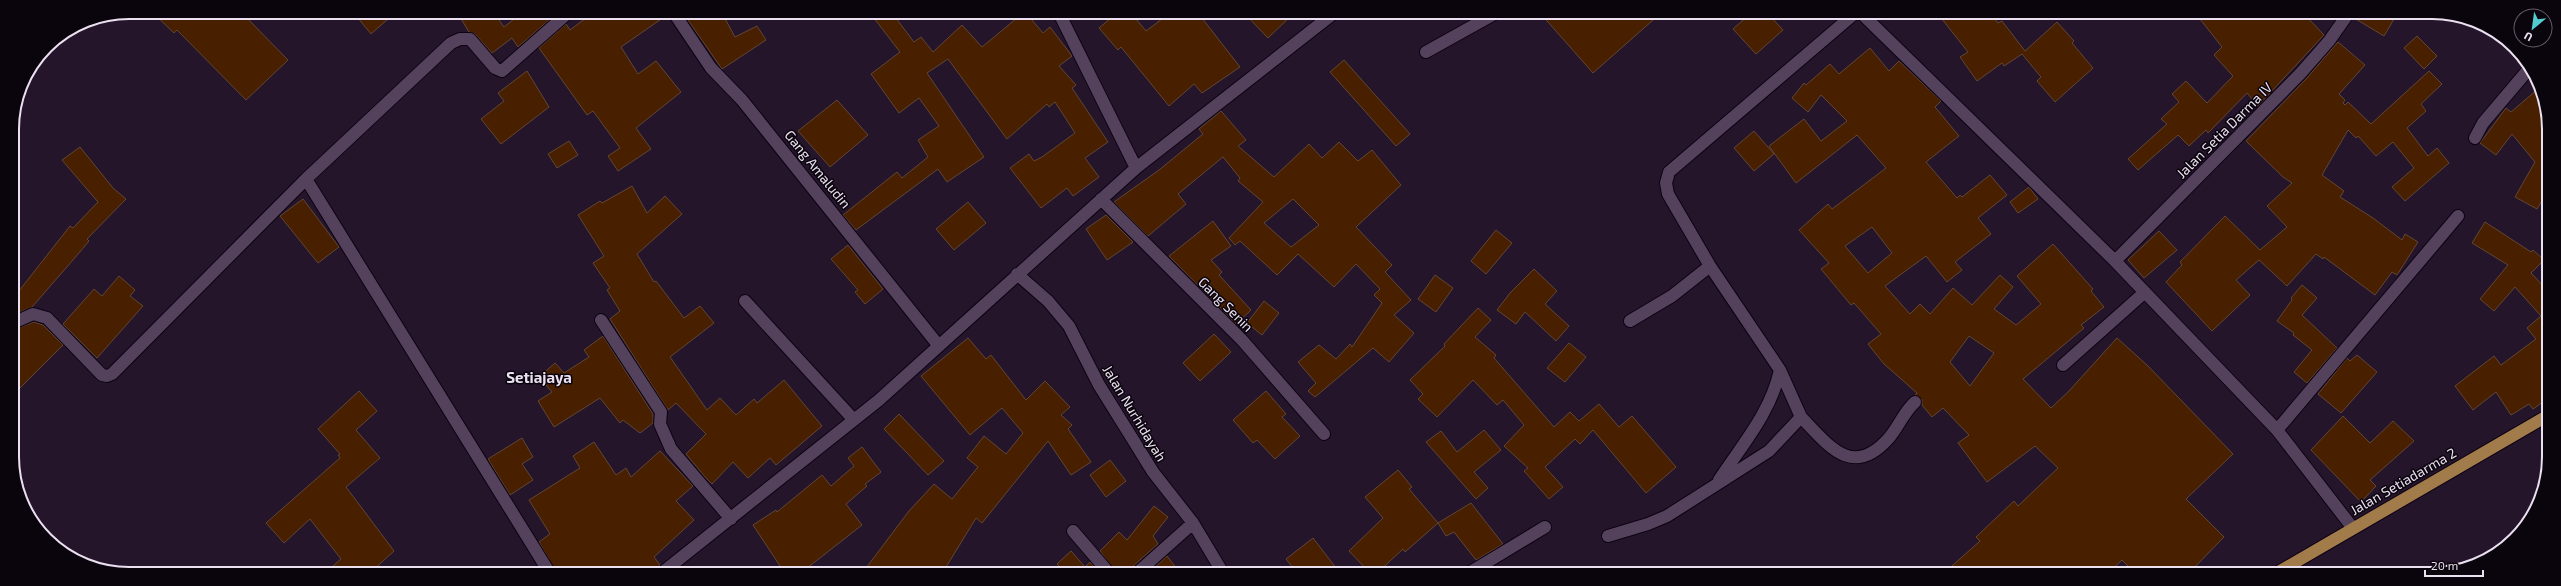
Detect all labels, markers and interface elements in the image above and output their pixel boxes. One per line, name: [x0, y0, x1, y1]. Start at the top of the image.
north arrow: [2513, 8, 2553, 48]
text: U: [2521, 30, 2534, 45]
street label: Jalan Setia Darma IV: [2173, 78, 2276, 181]
street label: Gang Amaludin: [781, 126, 855, 212]
street label: Gang Senin: [1195, 273, 1257, 335]
street label: Jalan Nurhidayah: [1100, 362, 1170, 464]
district label: Setiajaya: [506, 368, 572, 387]
street label: Jalan Setiadarma 2: [2347, 444, 2459, 518]
scale bar: [2425, 552, 2483, 578]
text: 20 m: [2431, 558, 2458, 572]

